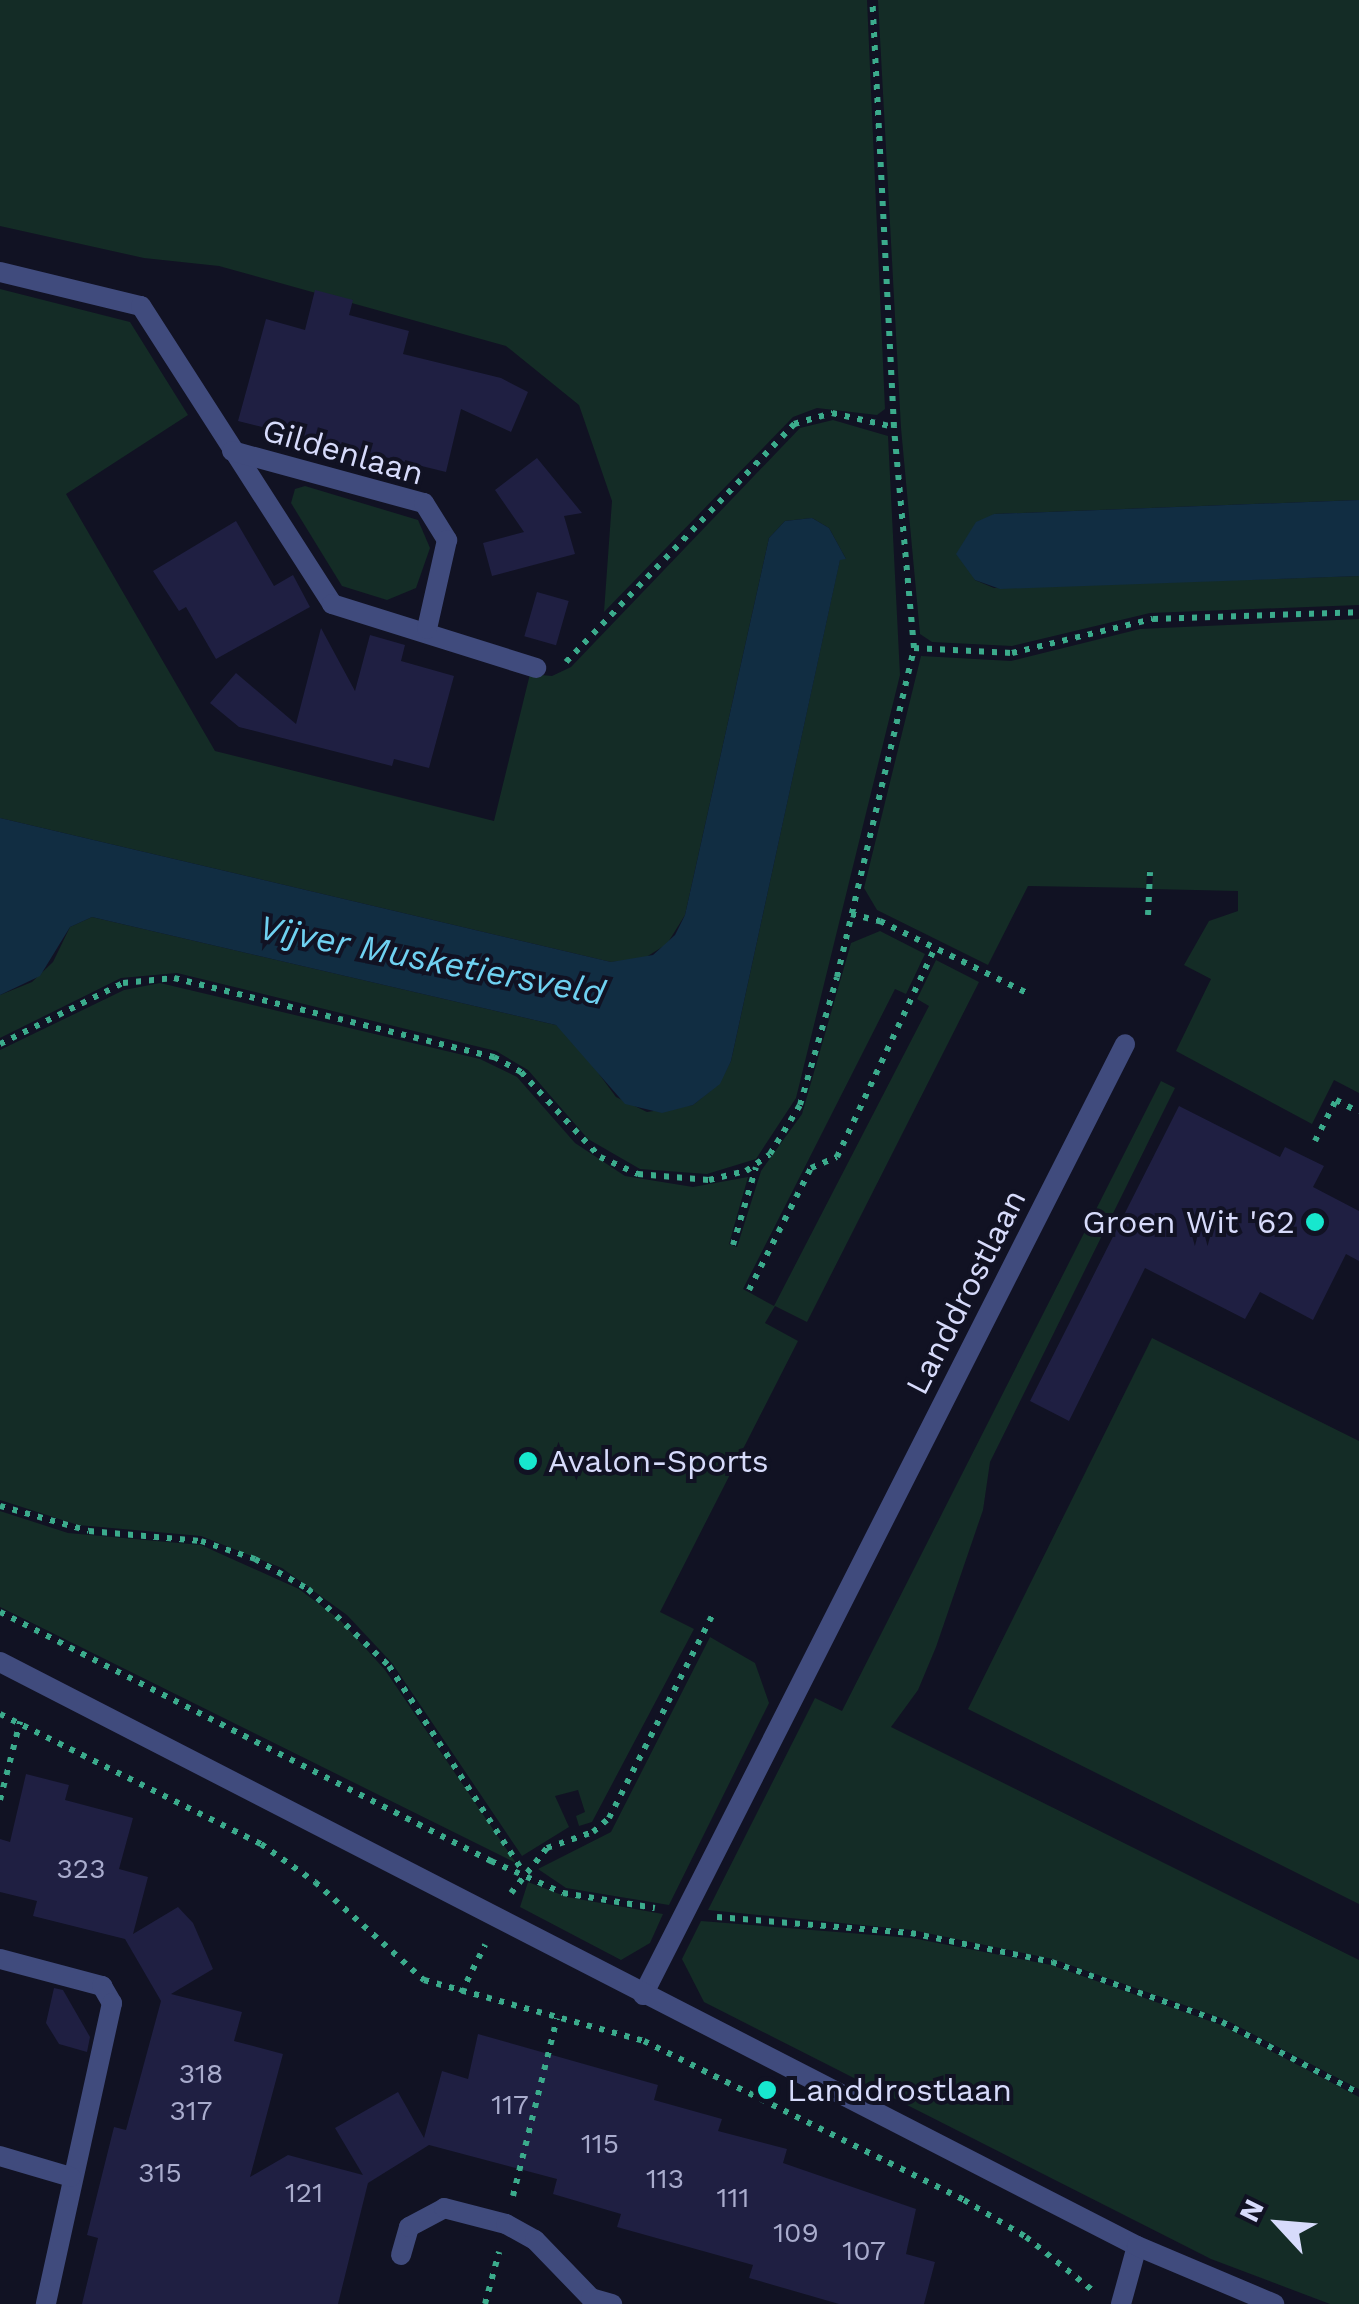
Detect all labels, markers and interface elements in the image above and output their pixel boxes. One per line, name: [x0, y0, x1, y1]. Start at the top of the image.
street label: Gildenlaan: [258, 411, 428, 493]
water label: Vijver Musketiersveld: [255, 906, 609, 1014]
street label: Landdrostlaan: [898, 1183, 1034, 1401]
place label: Groen Wit '62: [1082, 1203, 1295, 1241]
marker: Groen Wit '62: [1304, 1211, 1326, 1233]
place label: Avalon-Sports: [548, 1442, 769, 1480]
marker: Avalon-Sports: [517, 1450, 539, 1472]
house number: 323: [57, 1852, 105, 1886]
house number: 318: [179, 2057, 223, 2091]
place label: Landdrostlaan: [787, 2071, 1012, 2109]
marker: Landdrostlaan: [756, 2079, 778, 2101]
house number: 117: [491, 2088, 529, 2122]
house number: 317: [170, 2094, 212, 2128]
house number: 115: [581, 2127, 619, 2161]
house number: 315: [138, 2156, 182, 2190]
house number: 113: [646, 2162, 684, 2196]
north arrow: [1229, 2174, 1329, 2274]
house number: 121: [285, 2176, 323, 2210]
house number: 111: [717, 2181, 749, 2215]
text: N: [1232, 2194, 1271, 2227]
house number: 109: [773, 2216, 819, 2250]
house number: 107: [842, 2234, 886, 2268]

